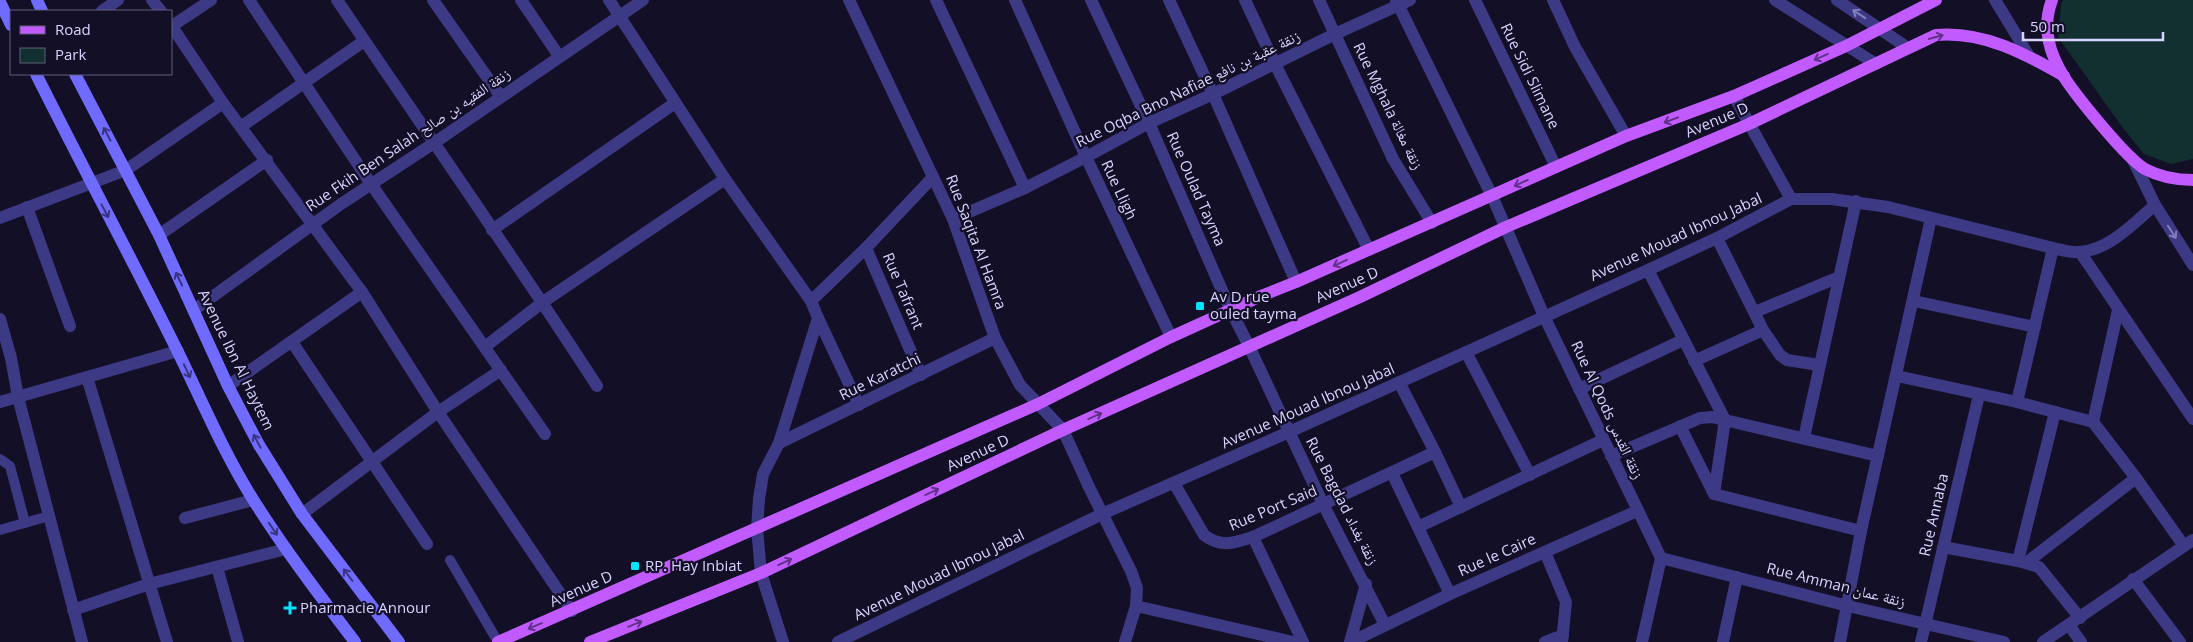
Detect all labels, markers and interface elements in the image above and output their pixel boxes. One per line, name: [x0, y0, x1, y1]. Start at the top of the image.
one-way arrow: [1852, 8, 1866, 18]
legend: [10, 10, 172, 75]
scale bar: [2023, 10, 2163, 42]
text: 50 m: [2030, 16, 2065, 36]
text: Road: [55, 19, 91, 39]
street label: Rue Sidi Slimane: [1497, 19, 1565, 132]
street label: Rue Oqba Bno Nafiae زنقة عقبة بن نافع: [1072, 25, 1304, 152]
one-way arrow: [1928, 32, 1944, 41]
street label: Rue Mghala زنقة مغالة: [1349, 39, 1428, 173]
text: Park: [55, 44, 86, 64]
one-way arrow: [1814, 53, 1829, 63]
street label: Rue Fkih Ben Salah زنقة الفقيه بن صالح: [301, 63, 514, 216]
street label: Avenue D: [1682, 97, 1751, 141]
one-way arrow: [1664, 116, 1679, 125]
one-way arrow: [101, 127, 111, 141]
street label: Rue Oulad Tayma: [1163, 128, 1231, 249]
street label: Rue Lligh: [1097, 157, 1142, 223]
street label: Rue Saqita Al Hamra: [942, 171, 1012, 312]
one-way arrow: [1514, 179, 1529, 188]
street label: Avenue Mouad Ibnou Jabal: [1586, 187, 1765, 285]
one-way arrow: [101, 203, 110, 218]
one-way arrow: [2167, 224, 2177, 238]
street label: Rue Tafrant: [879, 249, 929, 332]
one-way arrow: [1333, 258, 1348, 268]
street label: Avenue D: [1312, 261, 1381, 307]
one-way arrow: [174, 272, 183, 287]
street label: Avenue Ibn Al Haytem: [194, 286, 280, 433]
place label: Av D rue ouled tayma: [1210, 286, 1297, 323]
marker: Av D rue ouled tayma: [1194, 300, 1206, 312]
street label: Rue Al Qods زنقة القدس: [1566, 337, 1649, 482]
street label: Rue Karatchi: [836, 348, 924, 404]
street label: Avenue Mouad Ibnou Jabal: [1218, 358, 1397, 452]
one-way arrow: [183, 363, 193, 378]
one-way arrow: [1087, 410, 1102, 420]
street label: Avenue D: [943, 429, 1012, 475]
street label: Rue Bagdad زنقة بغداد: [1302, 433, 1384, 568]
one-way arrow: [252, 434, 262, 449]
street label: Rue Annaba: [1914, 471, 1952, 558]
street label: Rue Port Said: [1226, 480, 1320, 535]
one-way arrow: [924, 487, 939, 497]
one-way arrow: [268, 522, 278, 536]
street label: Avenue Mouad Ibnou Jabal: [850, 524, 1027, 624]
street label: Rue le Caire: [1455, 528, 1539, 580]
place label: RP. Hay Inbiat: [645, 555, 742, 575]
one-way arrow: [778, 557, 793, 567]
street label: Rue Amman زنقة عمان: [1765, 557, 1908, 612]
marker: RP. Hay Inbiat: [629, 560, 641, 572]
street label: Avenue D: [546, 565, 615, 611]
one-way arrow: [343, 569, 354, 582]
place label: Pharmacie Annour: [300, 597, 430, 617]
marker: Pharmacie Annour: [284, 602, 296, 614]
one-way arrow: [627, 619, 642, 628]
one-way arrow: [528, 622, 543, 632]

